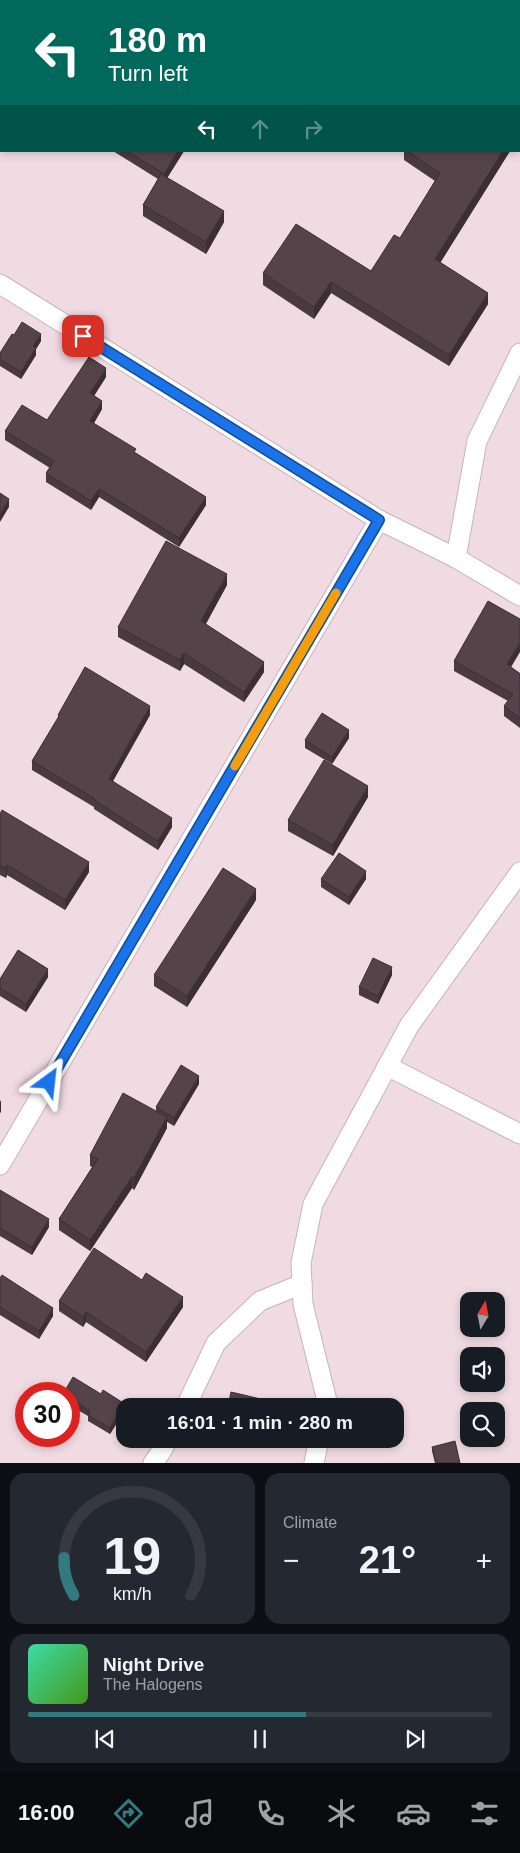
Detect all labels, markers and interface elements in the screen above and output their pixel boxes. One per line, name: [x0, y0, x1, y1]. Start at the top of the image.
icon: left: [25, 20, 90, 85]
text: 180 m: [108, 20, 207, 59]
text: Turn left: [108, 61, 188, 86]
icon: left: [193, 115, 221, 143]
icon: ahead: [246, 115, 274, 143]
icon: right: [299, 115, 327, 143]
pin: [62, 315, 104, 357]
icon: arrive: [69, 322, 97, 350]
position arrow: [22, 1055, 74, 1107]
north arrow: [460, 1292, 505, 1338]
map controls: [460, 1292, 505, 1447]
button: sound: [460, 1347, 505, 1392]
speed limit sign: 30: [15, 1382, 80, 1447]
button: search: [460, 1402, 505, 1447]
text: 16:01 · 1 min · 280 m: [167, 1412, 353, 1433]
text: Climate: [283, 1514, 337, 1531]
text: 19: [104, 1527, 161, 1585]
text: 21°: [359, 1539, 416, 1581]
text: −: [283, 1545, 299, 1576]
text: +: [476, 1545, 492, 1576]
text: km/h: [113, 1584, 152, 1604]
text: Night Drive: [103, 1654, 204, 1675]
text: The Halogens: [103, 1676, 203, 1693]
icon: previous: [91, 1725, 119, 1753]
icon: pause: [246, 1725, 274, 1753]
icon: next: [401, 1725, 429, 1753]
icon: directions: [111, 1796, 146, 1831]
icon: music: [182, 1796, 217, 1831]
icon: phone: [253, 1796, 288, 1831]
icon: climate: [324, 1796, 359, 1831]
icon: car: [396, 1796, 431, 1831]
icon: filters: [467, 1796, 502, 1831]
text: 16:00: [18, 1800, 74, 1825]

